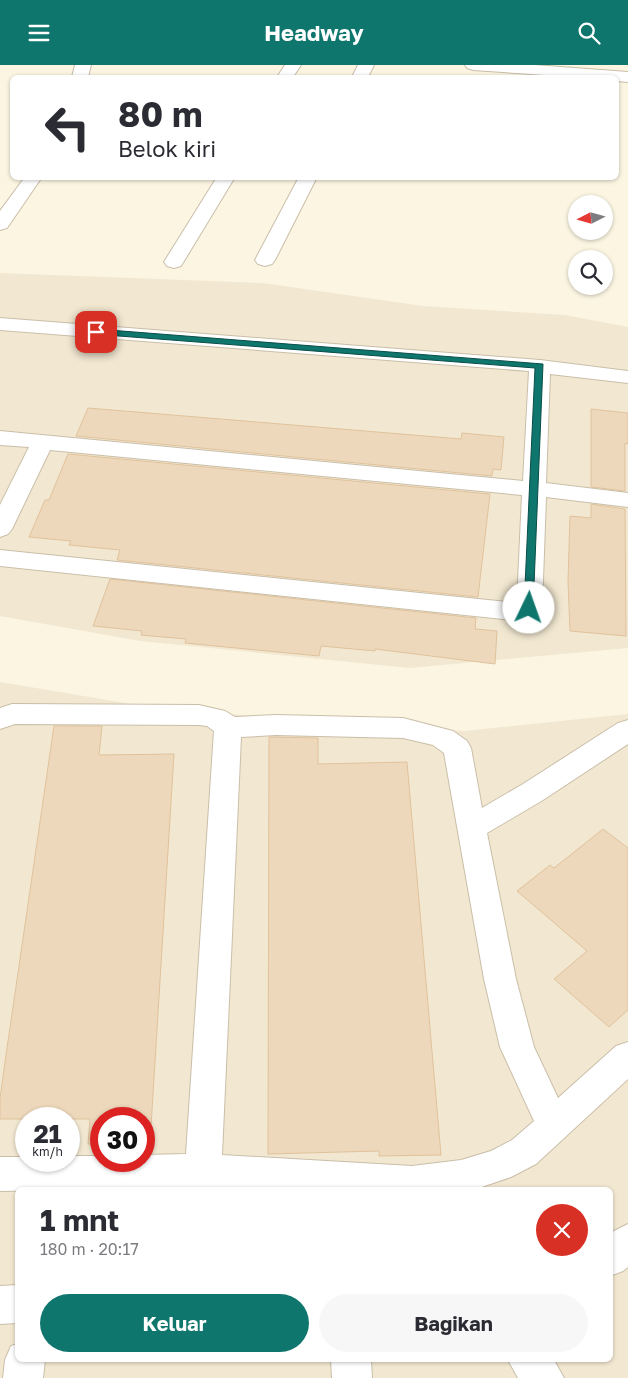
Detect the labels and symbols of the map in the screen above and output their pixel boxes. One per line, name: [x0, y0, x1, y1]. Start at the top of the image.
north arrow: [568, 195, 612, 240]
pin: [75, 311, 117, 353]
position arrow: [502, 581, 554, 633]
speed limit sign: 30: [90, 1107, 155, 1172]

